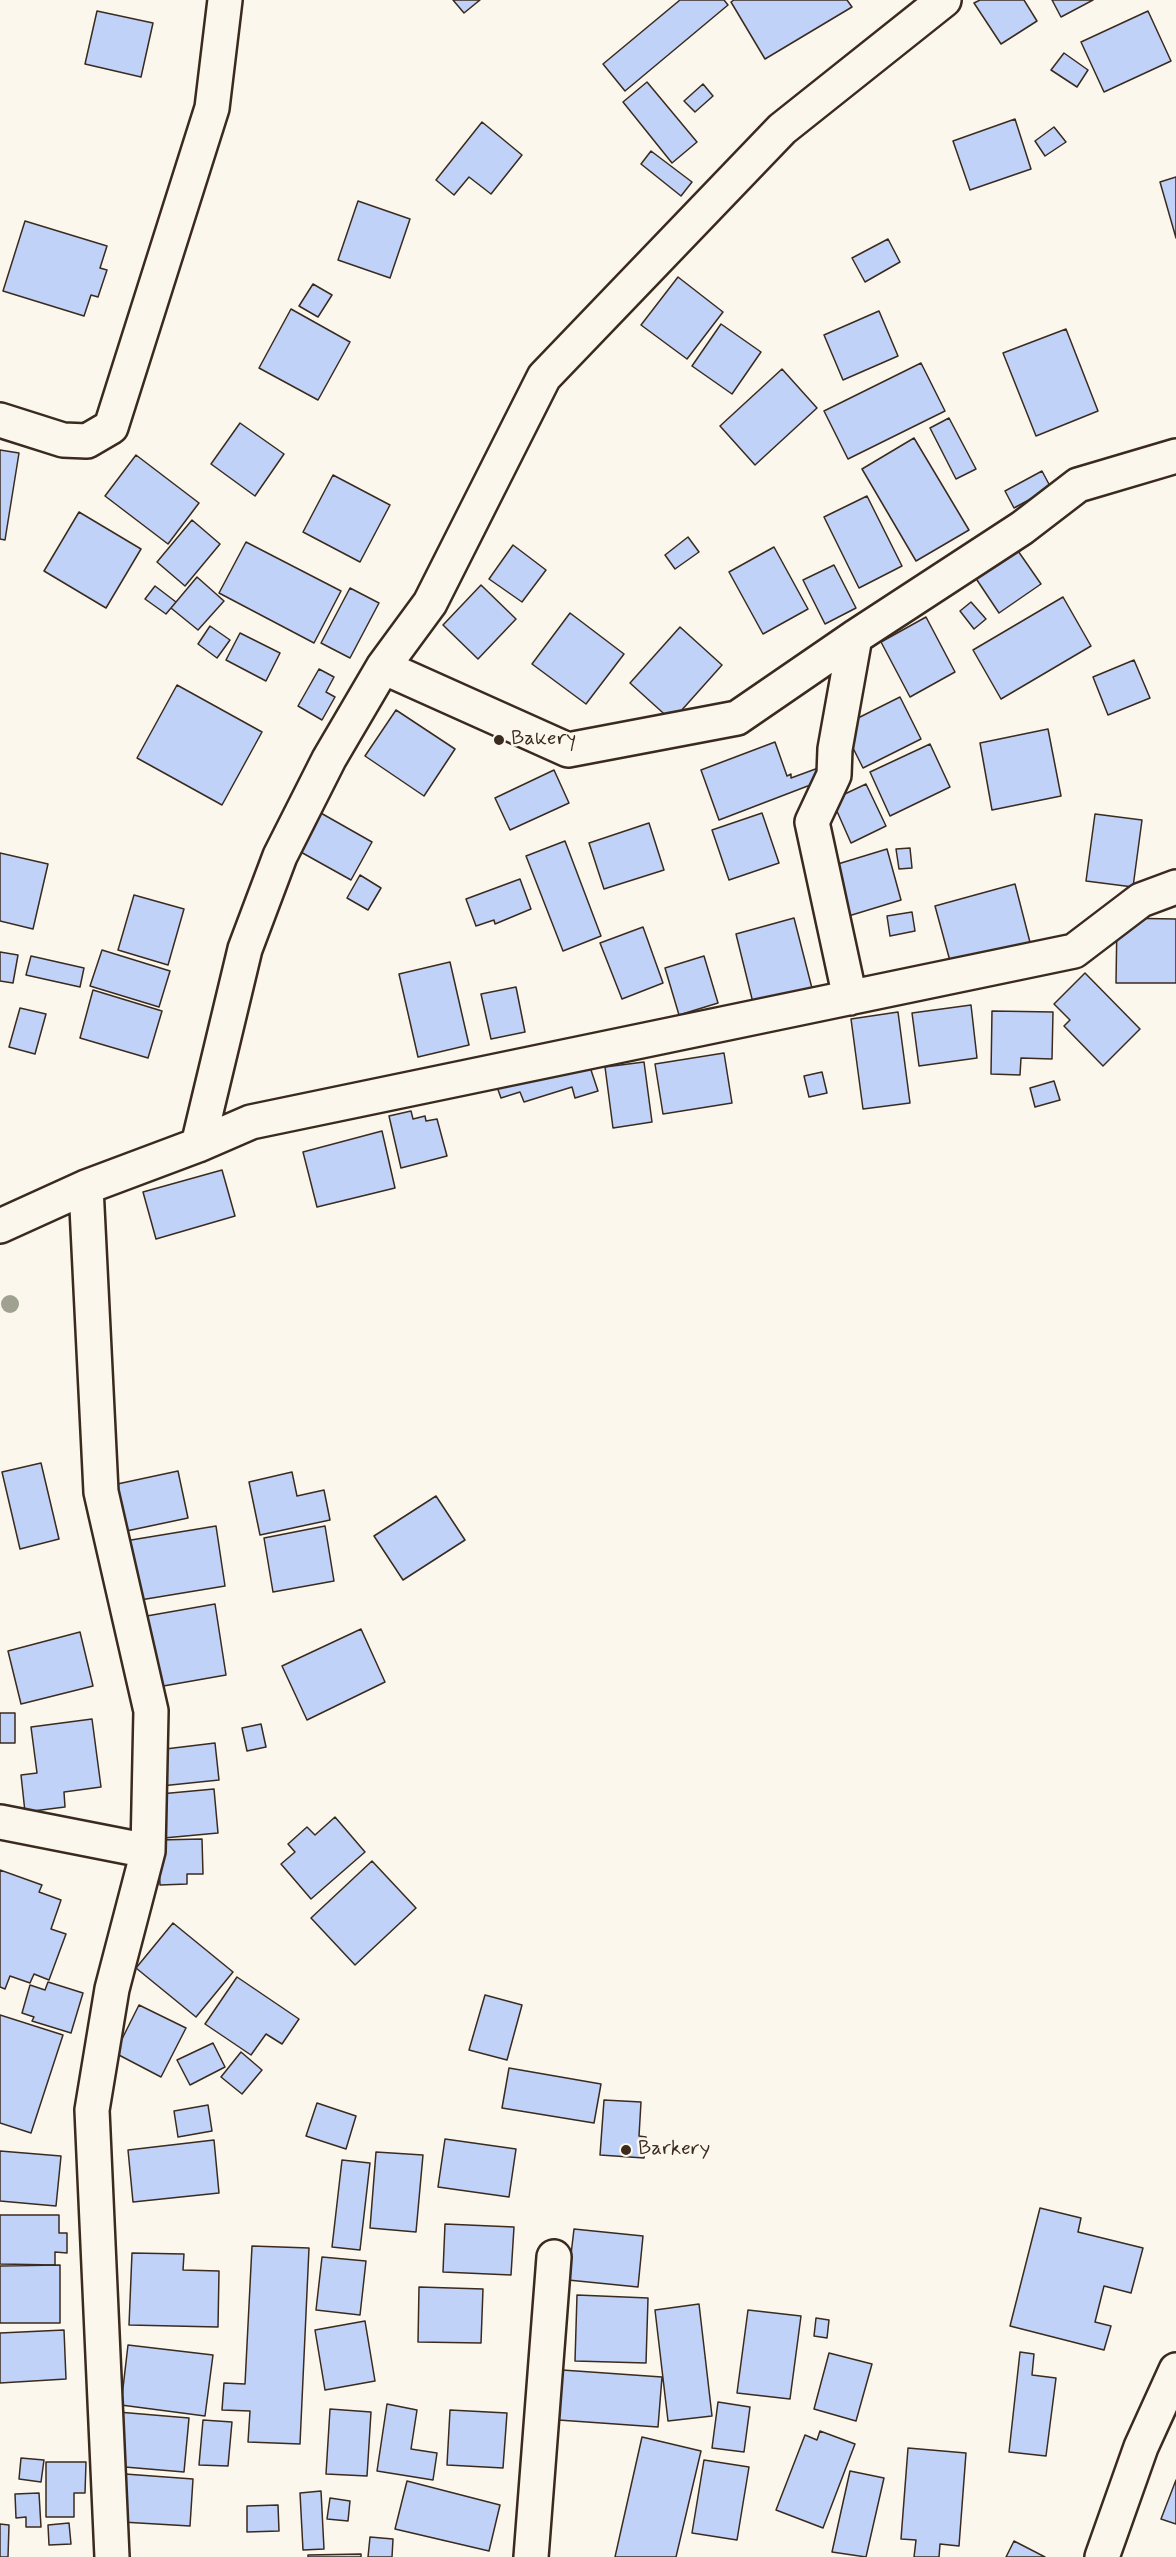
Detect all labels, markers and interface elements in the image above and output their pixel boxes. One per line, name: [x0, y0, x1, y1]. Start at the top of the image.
place label: Bakery: [511, 727, 576, 753]
marker: Bakery: [492, 733, 506, 747]
place label: Barkery: [638, 2137, 710, 2163]
marker: Barkery: [619, 2143, 633, 2157]

